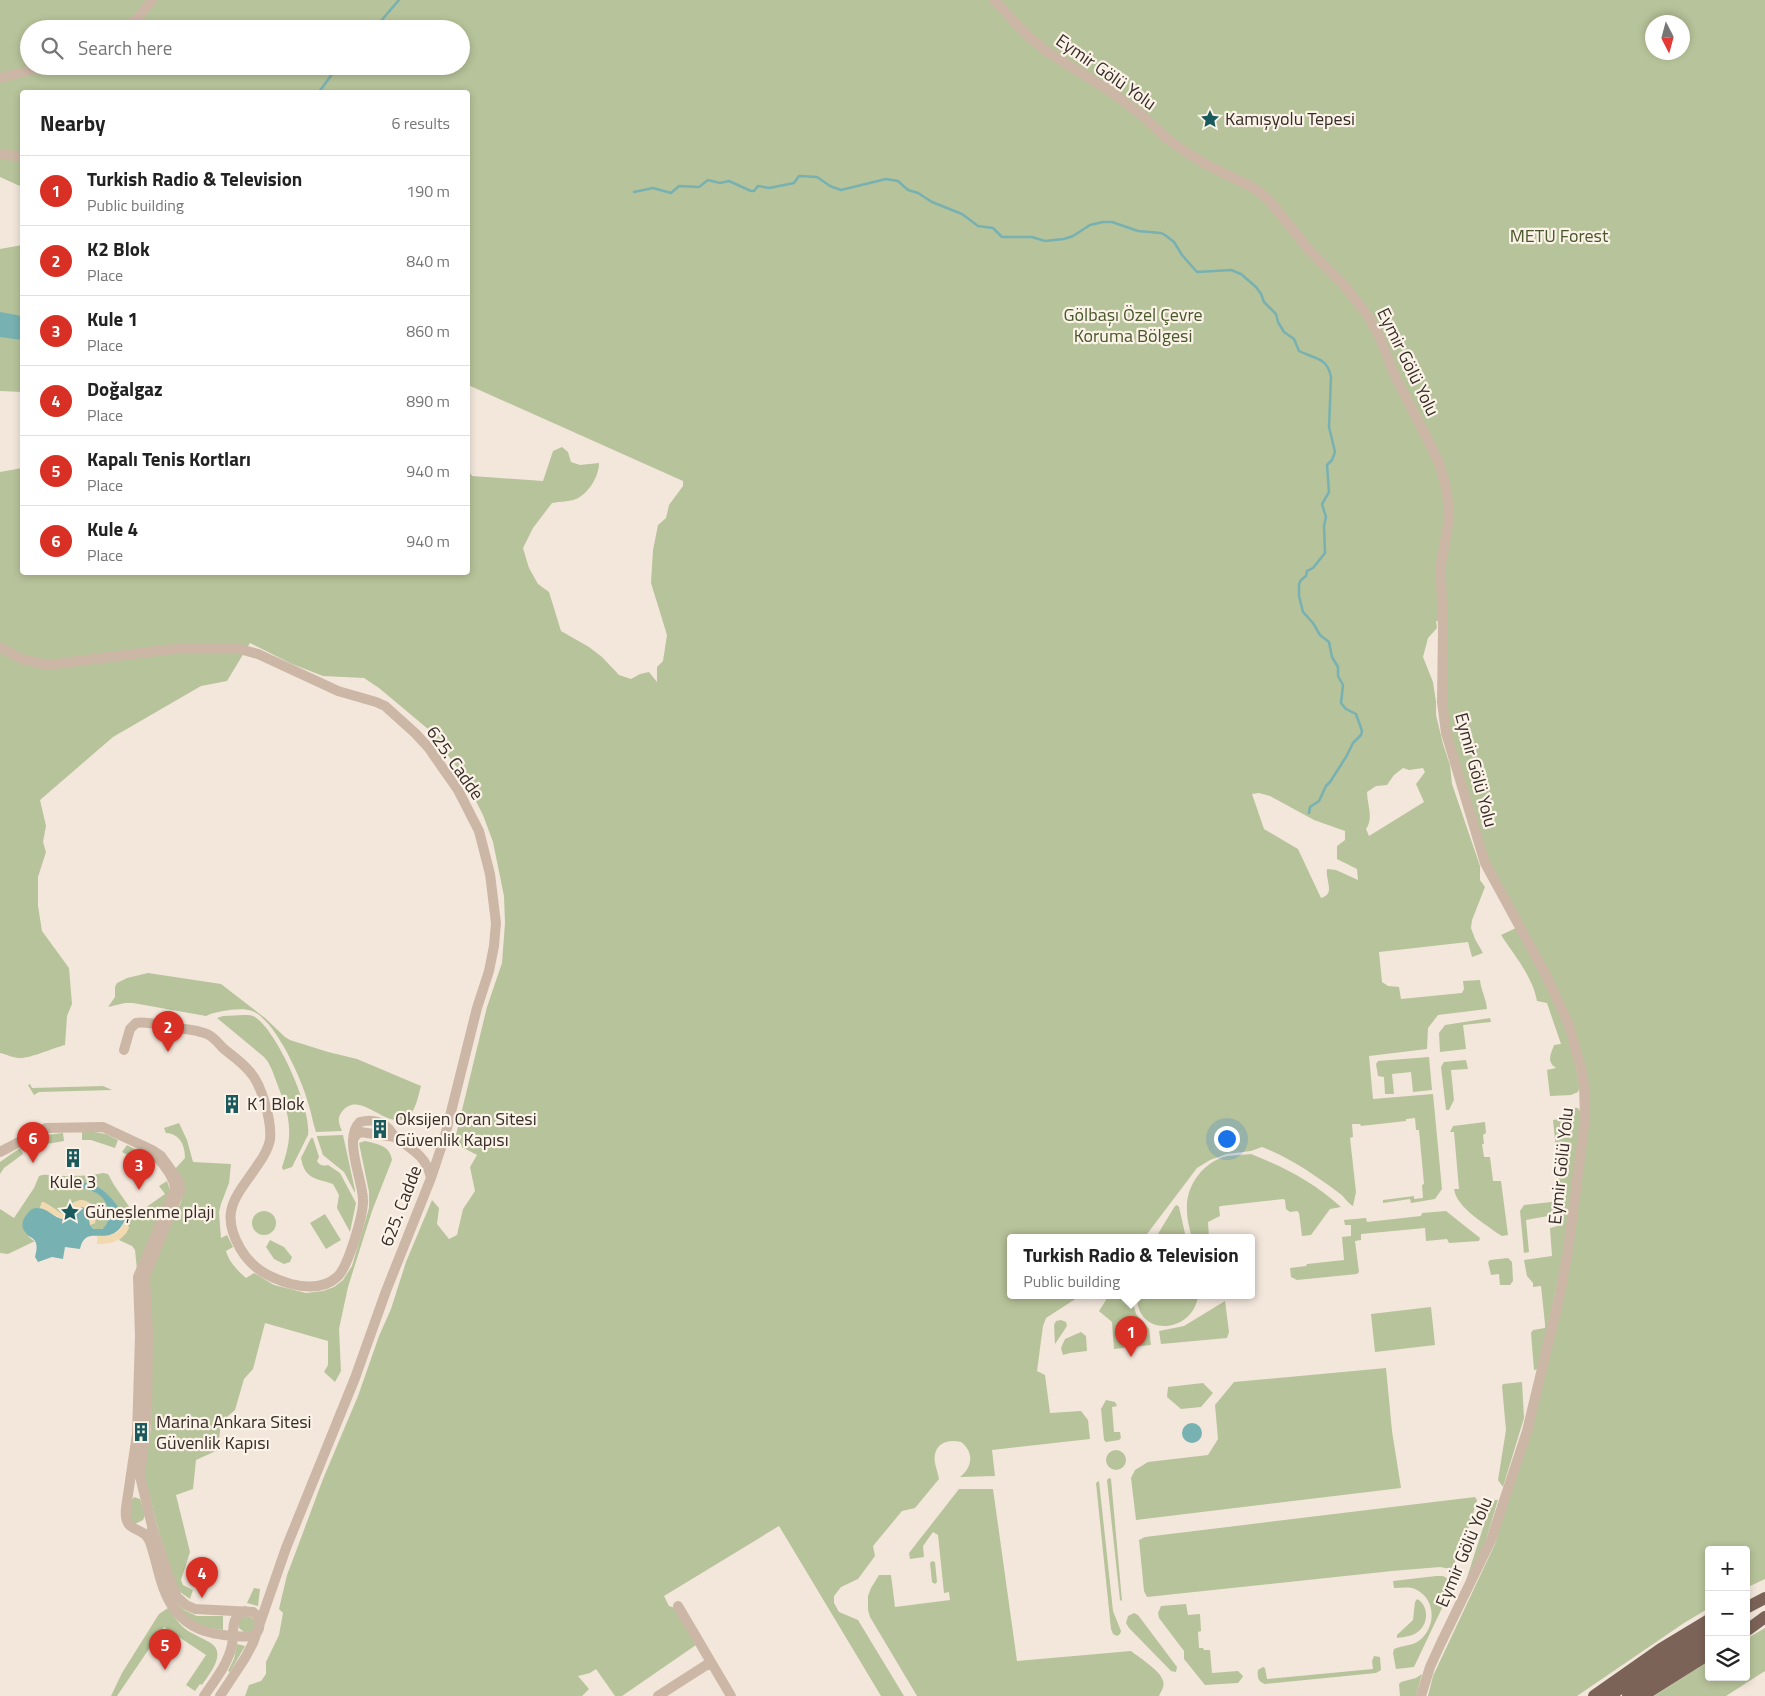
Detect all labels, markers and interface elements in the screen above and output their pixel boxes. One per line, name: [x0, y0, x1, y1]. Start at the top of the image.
north arrow: [1645, 15, 1690, 60]
search box: [20, 20, 470, 75]
street label: Eymir Gölü Yolu: [1050, 27, 1162, 116]
text: Search here: [78, 33, 172, 62]
icon: search: [38, 34, 66, 62]
place label: Kamışyolu Tepesi: [1225, 105, 1355, 132]
text: Nearby: [40, 107, 105, 139]
place icon: Kamışyolu Tepesi: [1199, 108, 1221, 130]
text: 6 results: [391, 111, 450, 135]
text: Turkish Radio & Television: [87, 164, 302, 193]
text: 1: [52, 179, 60, 203]
text: 190 m: [406, 179, 450, 203]
text: Public building: [87, 193, 184, 217]
park label: METU Forest: [1510, 222, 1609, 249]
text: K2 Blok: [87, 234, 150, 263]
text: 2: [52, 249, 60, 273]
text: 840 m: [406, 249, 450, 273]
text: Place: [87, 263, 123, 287]
park label: Gölbaşı Özel Çevre Koruma Bölgesi: [1063, 301, 1203, 349]
street label: Eymir Gölü Yolu: [1371, 303, 1446, 421]
text: Kule 1: [87, 304, 138, 333]
text: 3: [52, 319, 60, 343]
text: 860 m: [406, 319, 450, 343]
text: Place: [87, 333, 123, 357]
text: Doğalgaz: [87, 374, 163, 403]
text: 4: [52, 389, 60, 413]
text: 890 m: [406, 389, 450, 413]
text: Place: [87, 403, 123, 427]
text: Kapalı Tenis Kortları: [87, 444, 251, 473]
text: 5: [52, 459, 60, 483]
text: 940 m: [406, 459, 450, 483]
text: Place: [87, 473, 123, 497]
text: Kule 4: [87, 514, 138, 543]
text: 6: [52, 529, 60, 553]
text: 940 m: [406, 529, 450, 553]
text: Place: [87, 543, 123, 567]
street label: Eymir Gölü Yolu: [1448, 710, 1505, 830]
street label: 625. Cadde: [420, 720, 491, 805]
pin: 2: [152, 1011, 184, 1052]
place label: K1 Blok: [247, 1090, 305, 1117]
building icon: K1 Blok: [221, 1093, 243, 1115]
place label: Oksijen Oran Sitesi Güvenlik Kapısı: [395, 1105, 537, 1153]
street label: Eymir Gölü Yolu: [1541, 1106, 1580, 1226]
building icon: Oksijen Oran Sitesi Güvenlik Kapısı: [369, 1118, 391, 1140]
pin: 6: [17, 1122, 49, 1163]
your location: [1214, 1126, 1240, 1152]
building icon: Kule 3: [62, 1147, 84, 1169]
pin: 3: [123, 1149, 155, 1190]
street label: 625. Cadde: [373, 1161, 428, 1250]
place label: Kule 3: [50, 1168, 96, 1195]
place label: Güneşlenme plajı: [85, 1198, 214, 1225]
place icon: Güneşlenme plajı: [59, 1201, 81, 1223]
popup: [1007, 1234, 1255, 1299]
text: Turkish Radio & Television: [1023, 1240, 1239, 1269]
text: Public building: [1023, 1269, 1120, 1293]
pin: 1: [1115, 1316, 1147, 1357]
place label: Marina Ankara Sitesi Güvenlik Kapısı: [156, 1408, 312, 1456]
building icon: Marina Ankara Sitesi Güvenlik Kapısı: [130, 1421, 152, 1443]
street label: Eymir Gölü Yolu: [1428, 1492, 1499, 1611]
map controls: [1705, 1546, 1750, 1681]
button: +: [1705, 1546, 1750, 1591]
pin: 4: [186, 1557, 218, 1598]
button: −: [1705, 1591, 1750, 1636]
pin: 5: [149, 1629, 181, 1670]
button: layers: [1705, 1636, 1750, 1681]

